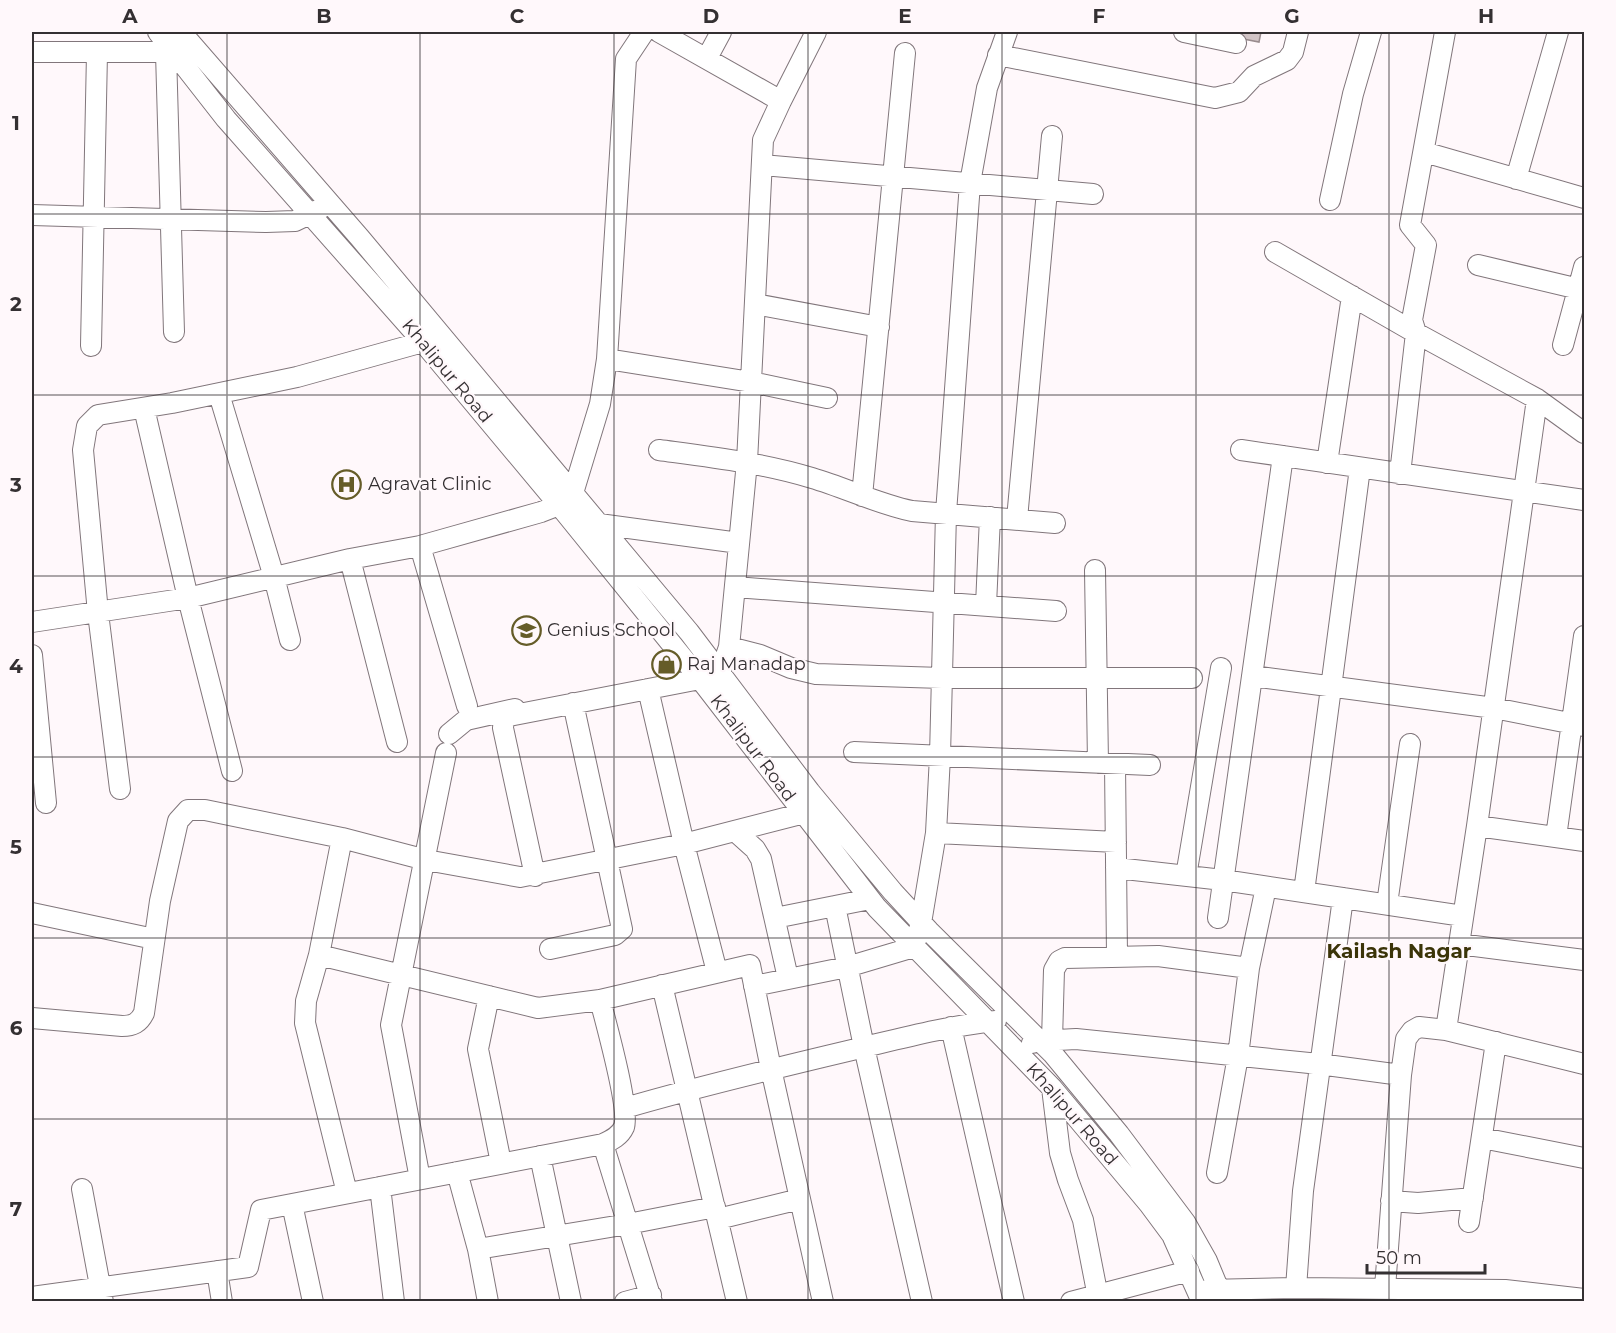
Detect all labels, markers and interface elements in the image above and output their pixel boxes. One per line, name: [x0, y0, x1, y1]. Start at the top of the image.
text: A: [121, 4, 138, 28]
text: B: [316, 4, 332, 28]
text: C: [510, 4, 525, 28]
text: D: [703, 4, 719, 28]
text: E: [898, 4, 912, 28]
text: F: [1093, 4, 1106, 28]
text: G: [1284, 4, 1300, 28]
text: H: [1478, 4, 1494, 28]
text: 1: [12, 111, 20, 135]
text: 2: [10, 292, 22, 316]
street label: Khalipur Road: [397, 315, 497, 427]
hospital icon: Agravat Clinic: [331, 468, 363, 500]
text: 3: [9, 473, 22, 497]
place label: Agravat Clinic: [368, 473, 492, 495]
school or university icon: Genius School: [510, 614, 542, 646]
place label: Genius School: [547, 619, 675, 641]
shop icon: Raj Manadap: [650, 648, 682, 680]
place label: Raj Manadap: [687, 653, 806, 675]
text: 4: [9, 654, 23, 678]
street label: Khalipur Road: [706, 690, 800, 806]
text: 5: [10, 835, 22, 859]
district label: Kailash Nagar: [1327, 939, 1472, 963]
text: 6: [10, 1016, 23, 1040]
street label: Khalipur Road: [1022, 1058, 1122, 1170]
text: 7: [10, 1197, 22, 1221]
scale bar: [1367, 1237, 1486, 1275]
text: 50 m: [1376, 1247, 1422, 1269]

